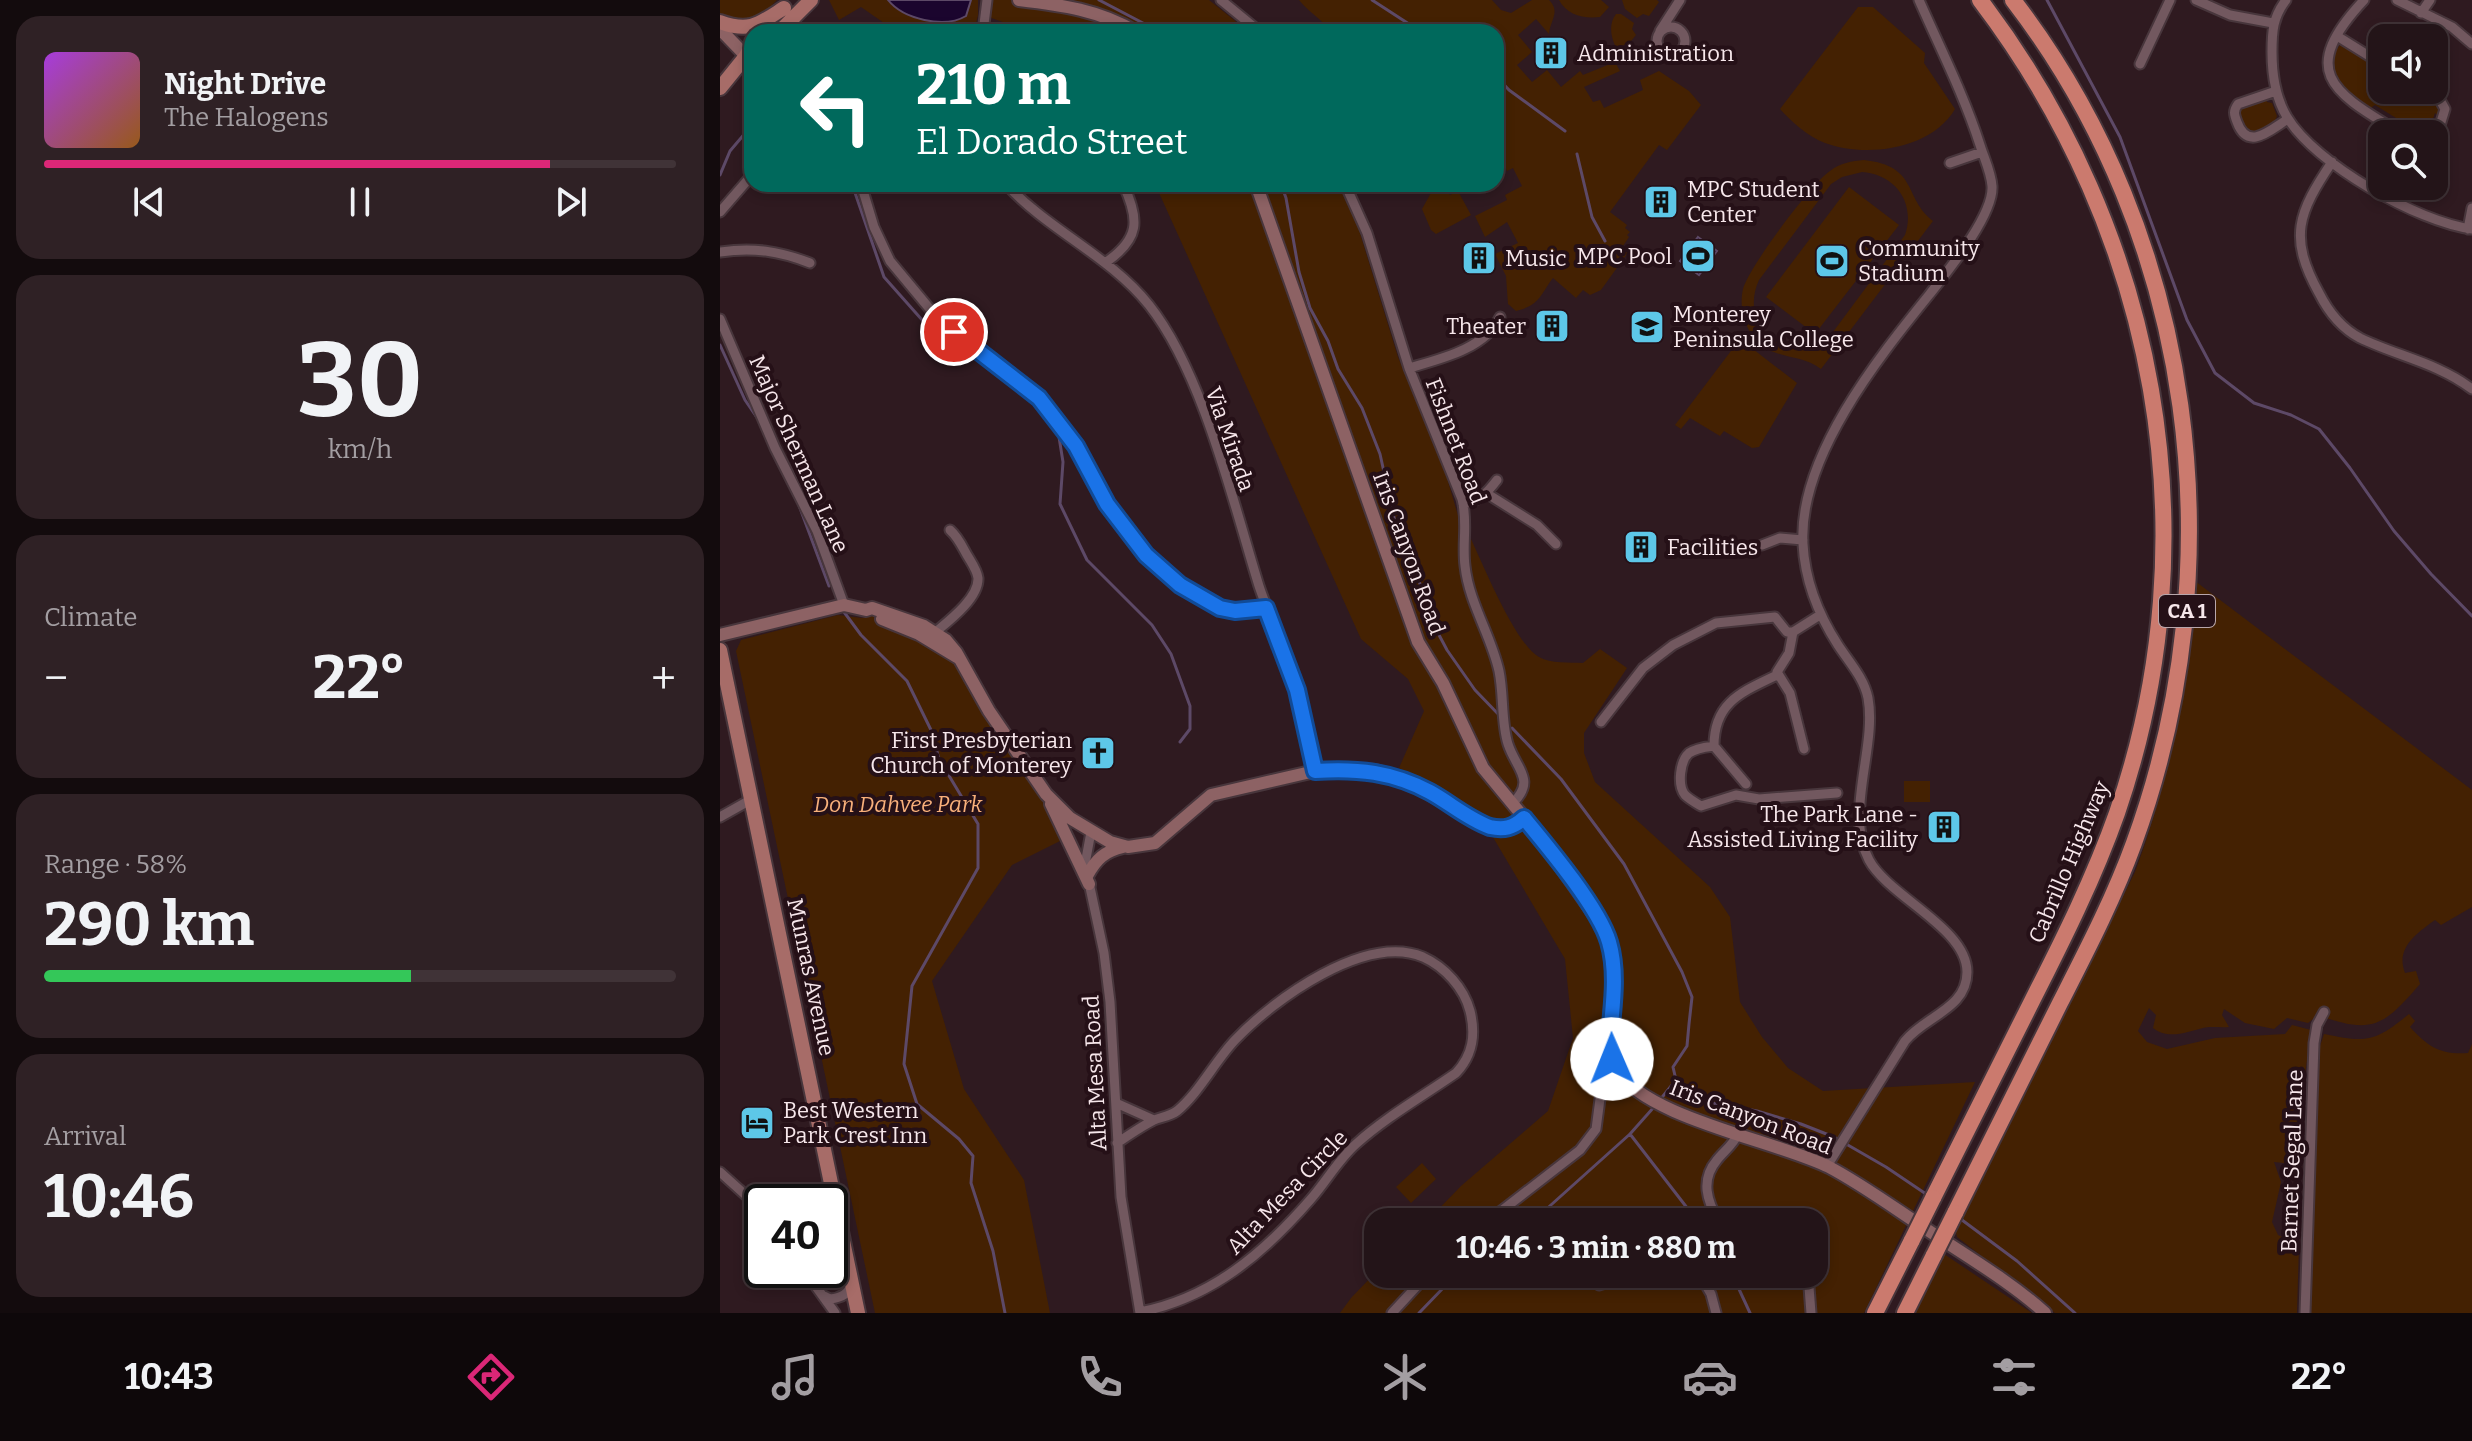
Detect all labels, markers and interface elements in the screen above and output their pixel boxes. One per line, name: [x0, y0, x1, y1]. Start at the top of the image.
map controls: [2368, 24, 2448, 200]
button: sound: [2368, 24, 2448, 104]
building icon: Administration: [1532, 34, 1570, 72]
place label: Administration: [1577, 40, 1734, 67]
text: 210 m: [916, 52, 1071, 119]
icon: left: [784, 56, 888, 160]
text: Night Drive: [164, 66, 326, 102]
text: The Halogens: [164, 102, 329, 133]
text: El Dorado Street: [916, 120, 1188, 164]
button: search: [2368, 120, 2448, 200]
place label: MPC Student Center: [1687, 176, 1820, 228]
icon: previous: [127, 180, 171, 224]
icon: pause: [338, 180, 382, 224]
icon: next: [549, 180, 593, 224]
building icon: MPC Student Center: [1642, 183, 1680, 221]
place label: Community Stadium: [1858, 235, 1980, 287]
sports icon: MPC Pool: [1679, 237, 1717, 275]
building icon: Music: [1460, 239, 1498, 277]
sports icon: Community Stadium: [1813, 242, 1851, 280]
place label: MPC Pool: [1577, 243, 1672, 270]
place label: Music: [1505, 245, 1567, 272]
pin: [920, 298, 988, 366]
place label: Monterey Peninsula College: [1673, 301, 1854, 353]
building icon: Theater: [1533, 307, 1571, 345]
school or university icon: Monterey Peninsula College: [1628, 308, 1666, 346]
icon: arrive: [932, 310, 976, 354]
place label: Theater: [1446, 313, 1526, 340]
text: 30: [297, 319, 423, 444]
street label: Major Sherman Lane: [743, 351, 855, 557]
street label: Fishnet Road: [1420, 374, 1492, 508]
street label: Via Mirada: [1199, 383, 1261, 495]
text: km/h: [328, 434, 392, 465]
street label: Iris Canyon Road: [1367, 468, 1451, 638]
building icon: Facilities: [1622, 528, 1660, 566]
place label: Facilities: [1667, 534, 1758, 561]
road number: CA 1: [2159, 595, 2215, 627]
text: Climate: [44, 602, 138, 633]
text: 22°: [313, 642, 407, 714]
text: −: [44, 652, 68, 705]
text: +: [651, 652, 676, 705]
place label: First Presbyterian Church of Monterey: [870, 727, 1072, 779]
church icon: First Presbyterian Church of Monterey: [1079, 734, 1117, 772]
street label: Cabrillo Highway: [2023, 777, 2115, 947]
park label: Don Dahvee Park: [813, 791, 984, 818]
place label: The Park Lane - Assisted Living Facility: [1687, 801, 1918, 853]
building icon: The Park Lane - Assisted Living Facility: [1925, 808, 1963, 846]
text: Range · 58%: [44, 849, 187, 880]
text: 290 km: [44, 889, 254, 961]
street label: Munras Avenue: [781, 896, 841, 1058]
street label: Alta Mesa Road: [1077, 995, 1113, 1151]
position arrow: [1570, 1017, 1654, 1101]
street label: Barnet Segal Lane: [2275, 1069, 2309, 1253]
street label: Iris Canyon Road: [1666, 1074, 1836, 1160]
place label: Best Western Park Crest Inn: [783, 1097, 927, 1149]
hotel icon: Best Western Park Crest Inn: [738, 1104, 776, 1142]
text: Arrival: [44, 1121, 126, 1152]
street label: Alta Mesa Circle: [1221, 1124, 1353, 1260]
text: 10:46: [44, 1161, 194, 1233]
speed limit sign: 40: [744, 1184, 848, 1288]
text: 10:46 · 3 min · 880 m: [1456, 1230, 1736, 1266]
icon: directions: [463, 1349, 519, 1405]
icon: music: [767, 1349, 823, 1405]
icon: phone: [1072, 1349, 1128, 1405]
icon: climate: [1377, 1349, 1433, 1405]
icon: car: [1682, 1349, 1738, 1405]
icon: filters: [1986, 1349, 2042, 1405]
text: 10:43: [124, 1355, 214, 1399]
text: 22°: [2291, 1355, 2348, 1399]

